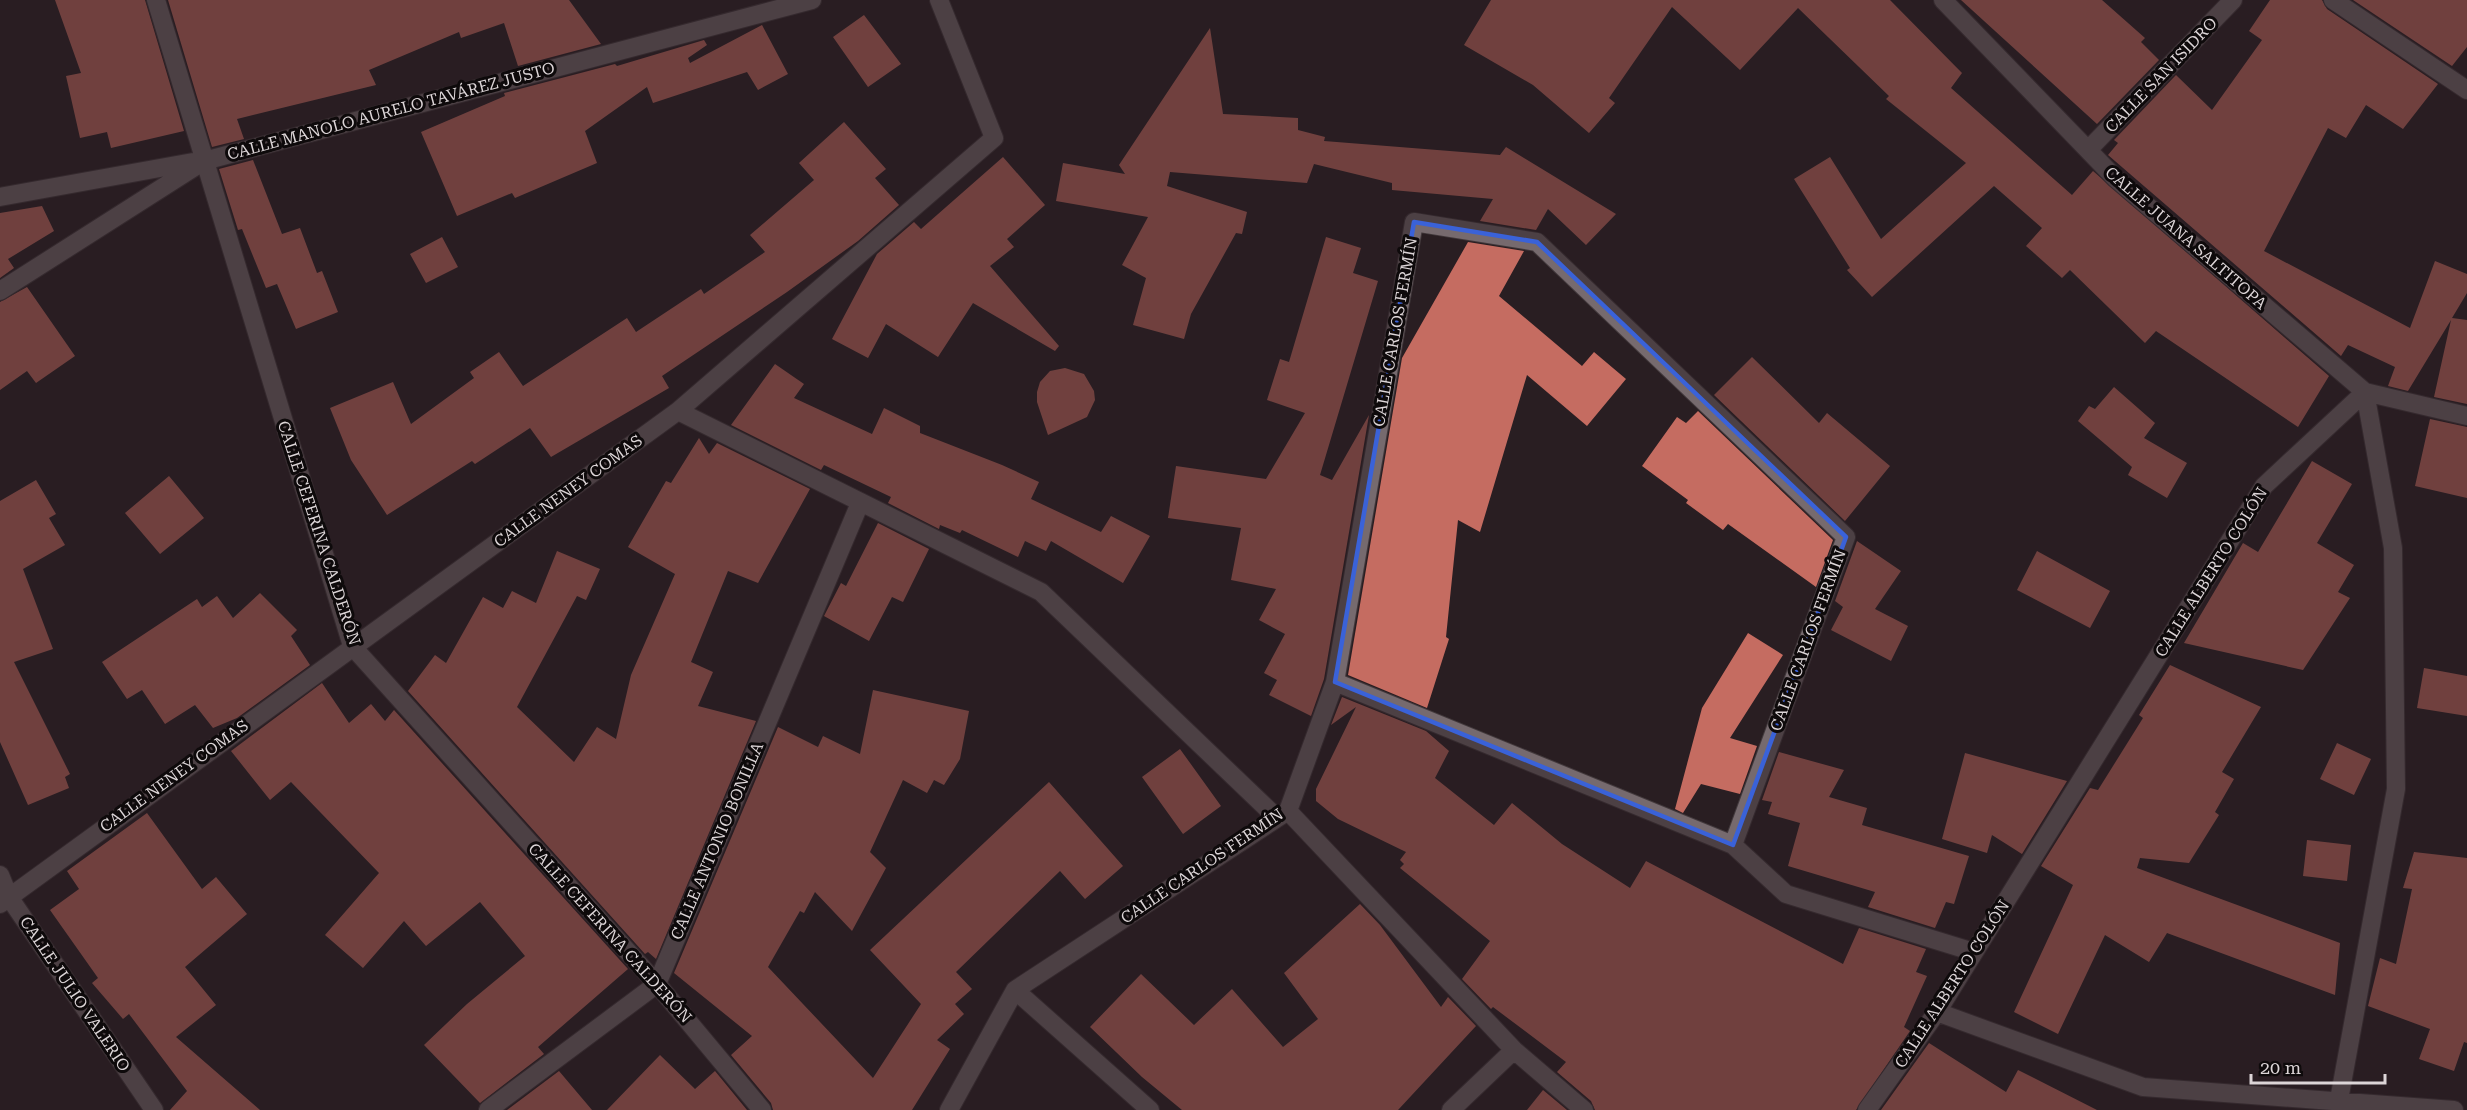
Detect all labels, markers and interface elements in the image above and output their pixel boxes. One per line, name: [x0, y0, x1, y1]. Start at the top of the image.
street label: CALLE SAN ISIDRO: [2101, 13, 2221, 137]
street label: CALLE MANOLO AURELO TAVÁREZ JUSTO: [225, 58, 557, 164]
street label: CALLE JUANA SALTITOPA: [2101, 163, 2271, 314]
street label: CALLE CARLOS FERMÍN: [1369, 236, 1421, 428]
street label: CALLE CEFERINA CALDERÓN: [274, 418, 364, 648]
street label: CALLE NENEY COMAS: [490, 431, 646, 551]
street label: CALLE ALBERTO COLÓN: [2151, 484, 2271, 660]
street label: CALLE CARLOS FERMÍN: [1766, 546, 1850, 734]
street label: CALLE NENEY COMAS: [96, 716, 252, 836]
street label: CALLE ANTONIO BONILLA: [667, 739, 768, 943]
street label: CALLE CARLOS FERMÍN: [1117, 804, 1287, 928]
street label: CALLE CEFERINA CALDERÓN: [524, 839, 696, 1027]
street label: CALLE ALBERTO COLÓN: [1891, 896, 2014, 1072]
street label: CALLE JULIO VALERIO: [16, 913, 134, 1075]
scale bar: [2251, 1047, 2384, 1085]
text: 20 m: [2260, 1057, 2301, 1078]

